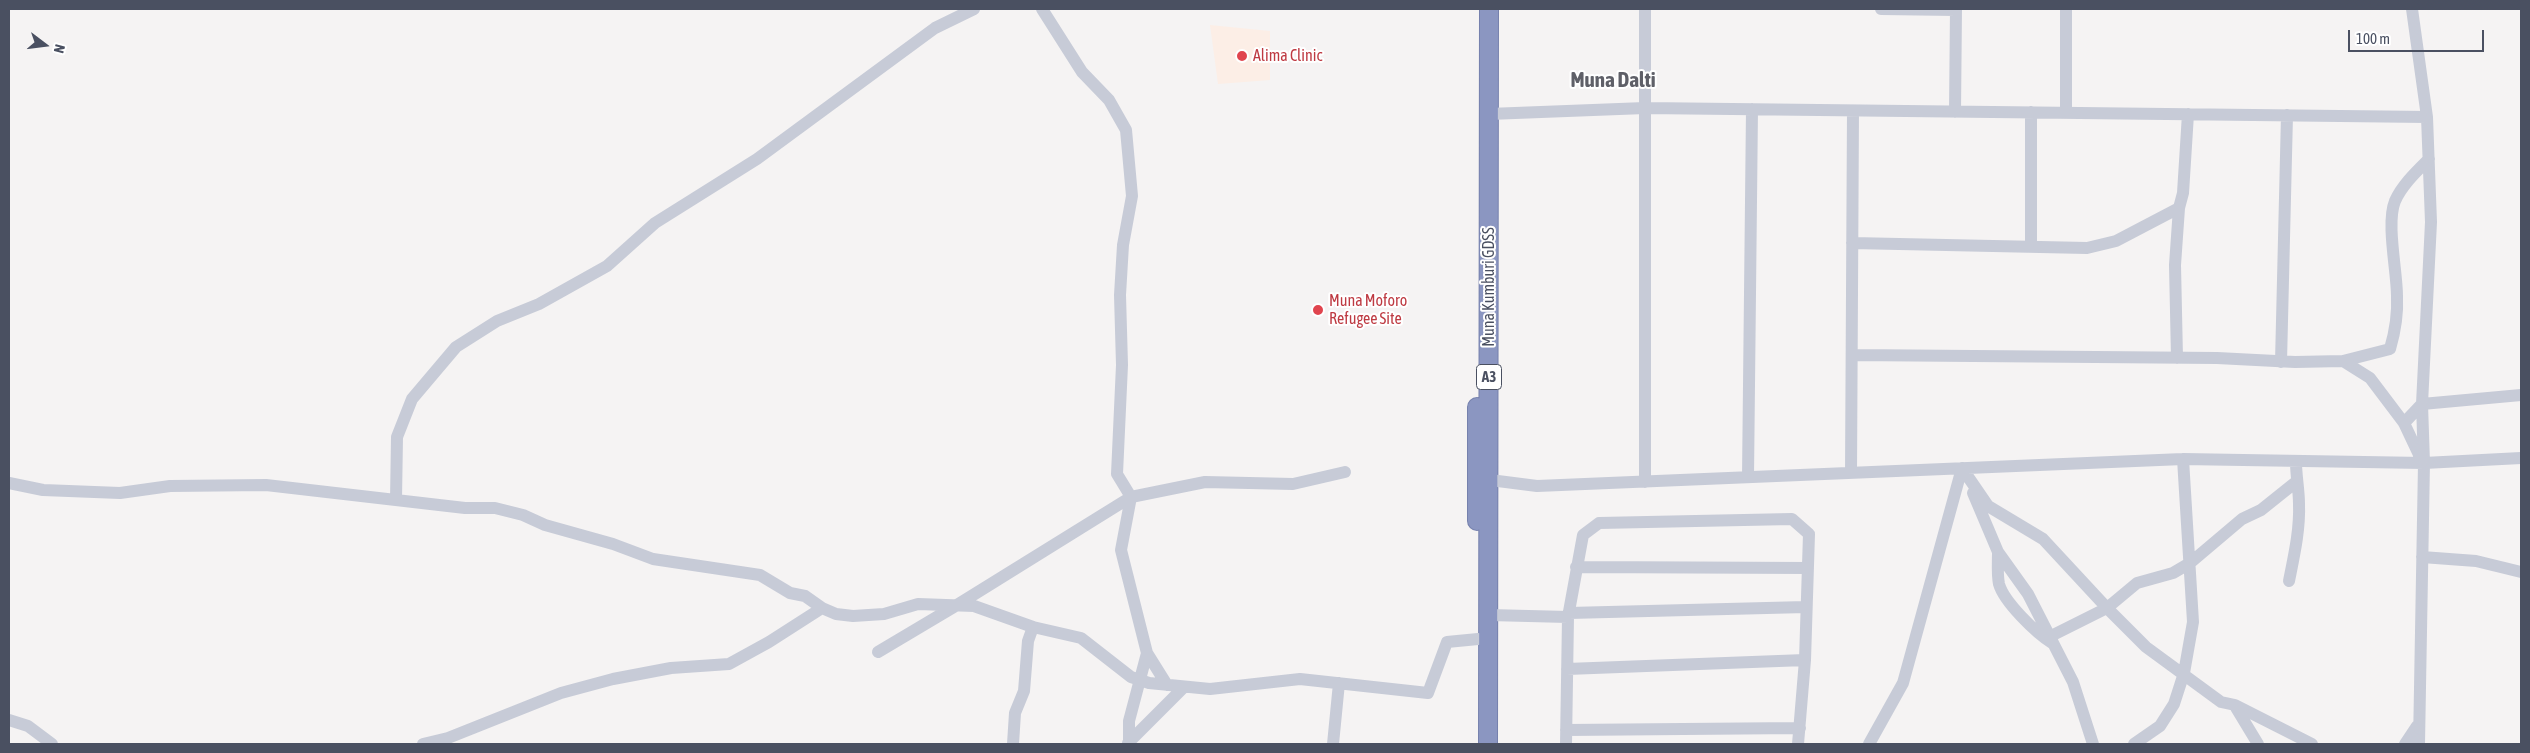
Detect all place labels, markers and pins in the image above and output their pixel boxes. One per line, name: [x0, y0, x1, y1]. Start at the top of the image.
place label: Alima Clinic: [1253, 46, 1322, 66]
marker: Alima Clinic: [1235, 49, 1249, 63]
place label: Muna Moforo Refugee Site: [1329, 291, 1407, 329]
marker: Muna Moforo Refugee Site: [1311, 303, 1325, 317]

